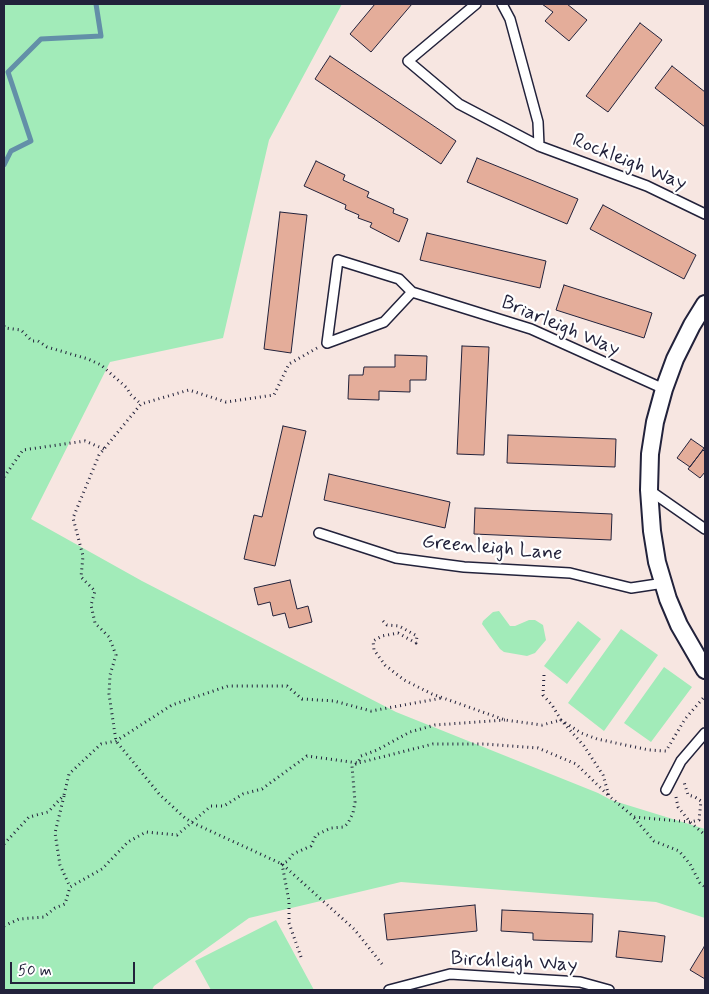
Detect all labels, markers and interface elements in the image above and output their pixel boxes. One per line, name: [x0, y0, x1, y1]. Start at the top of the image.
street label: Rockleigh Way: [568, 129, 690, 197]
street label: Briarleigh Way: [497, 291, 623, 363]
street label: Greenleigh Lane: [421, 531, 563, 567]
street label: Birchleigh Way: [450, 948, 578, 978]
scale bar: [12, 952, 138, 984]
text: 50 m: [18, 961, 52, 981]

